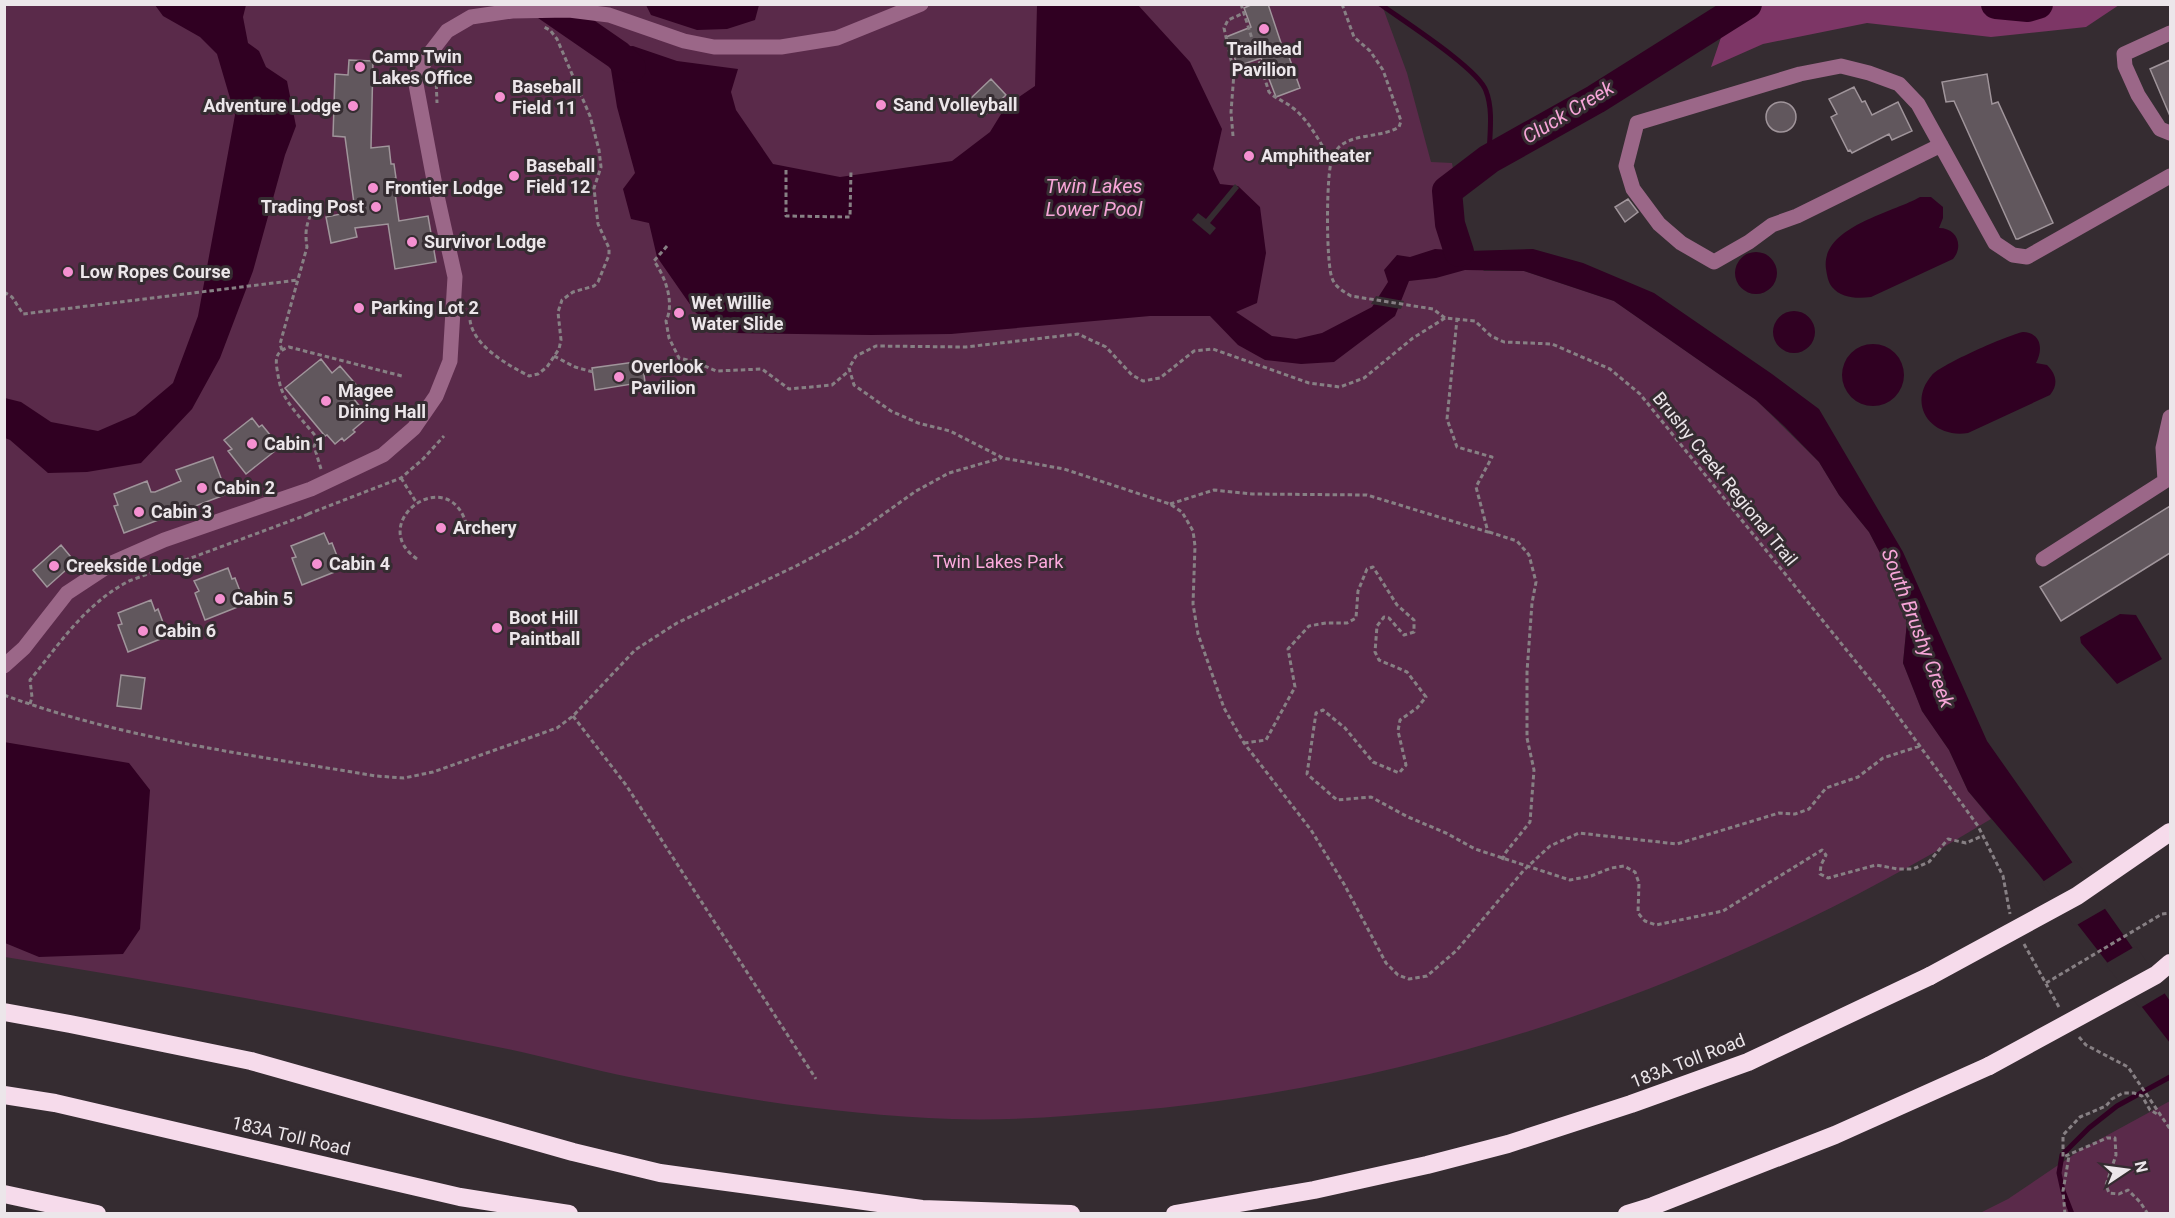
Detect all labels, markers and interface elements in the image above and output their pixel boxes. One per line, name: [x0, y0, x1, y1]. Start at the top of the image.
marker: Trailhead Pavilion: [1257, 22, 1271, 36]
place label: Trailhead Pavilion: [1226, 38, 1302, 80]
place label: Camp Twin Lakes Office: [372, 46, 473, 88]
marker: Camp Twin Lakes Office: [353, 60, 367, 74]
water label: Cluck Creek: [1518, 75, 1619, 149]
place label: Baseball Field 11: [512, 76, 581, 118]
marker: Baseball Field 11: [493, 90, 507, 104]
place label: Sand Volleyball: [893, 94, 1017, 115]
place label: Adventure Lodge: [203, 95, 341, 116]
marker: Sand Volleyball: [874, 98, 888, 112]
marker: Adventure Lodge: [346, 99, 360, 113]
place label: Amphitheater: [1261, 145, 1372, 166]
marker: Amphitheater: [1242, 149, 1256, 163]
place label: Baseball Field 12: [526, 155, 595, 197]
marker: Baseball Field 12: [507, 169, 521, 183]
water label: Twin Lakes Lower Pool: [1046, 174, 1143, 221]
place label: Frontier Lodge: [385, 177, 503, 198]
marker: Frontier Lodge: [366, 181, 380, 195]
place label: Trading Post: [261, 196, 364, 217]
marker: Trading Post: [369, 200, 383, 214]
place label: Survivor Lodge: [424, 231, 546, 252]
marker: Survivor Lodge: [405, 235, 419, 249]
place label: Low Ropes Course: [80, 261, 231, 282]
marker: Low Ropes Course: [61, 265, 75, 279]
place label: Wet Willie Water Slide: [691, 292, 784, 334]
place label: Parking Lot 2: [371, 297, 479, 318]
marker: Parking Lot 2: [352, 301, 366, 315]
marker: Wet Willie Water Slide: [672, 306, 686, 320]
place label: Overlook Pavilion: [631, 356, 704, 398]
marker: Overlook Pavilion: [612, 370, 626, 384]
place label: Magee Dining Hall: [338, 380, 426, 422]
street label: Brushy Creek Regional Trail: [1649, 387, 1802, 570]
marker: Magee Dining Hall: [319, 394, 333, 408]
place label: Cabin 1: [264, 433, 325, 454]
marker: Cabin 1: [245, 437, 259, 451]
place label: Cabin 2: [214, 477, 275, 498]
marker: Cabin 2: [195, 481, 209, 495]
place label: Cabin 3: [151, 501, 212, 522]
marker: Cabin 3: [132, 505, 146, 519]
place label: Archery: [453, 517, 517, 538]
marker: Archery: [434, 521, 448, 535]
water label: South Brushy Creek: [1877, 545, 1960, 712]
park label: Twin Lakes Park: [933, 551, 1064, 572]
place label: Cabin 4: [329, 553, 390, 574]
place label: Creekside Lodge: [66, 555, 202, 576]
marker: Cabin 4: [310, 557, 324, 571]
marker: Creekside Lodge: [47, 559, 61, 573]
place label: Cabin 5: [232, 588, 293, 609]
marker: Cabin 5: [213, 592, 227, 606]
place label: Boot Hill Paintball: [509, 607, 580, 649]
place label: Cabin 6: [155, 620, 216, 641]
marker: Boot Hill Paintball: [490, 621, 504, 635]
marker: Cabin 6: [136, 624, 150, 638]
street label: 183A Toll Road: [1628, 1029, 1748, 1092]
street label: 183A Toll Road: [230, 1112, 352, 1159]
north arrow: [2097, 1140, 2157, 1200]
text: N: [2131, 1159, 2152, 1174]

